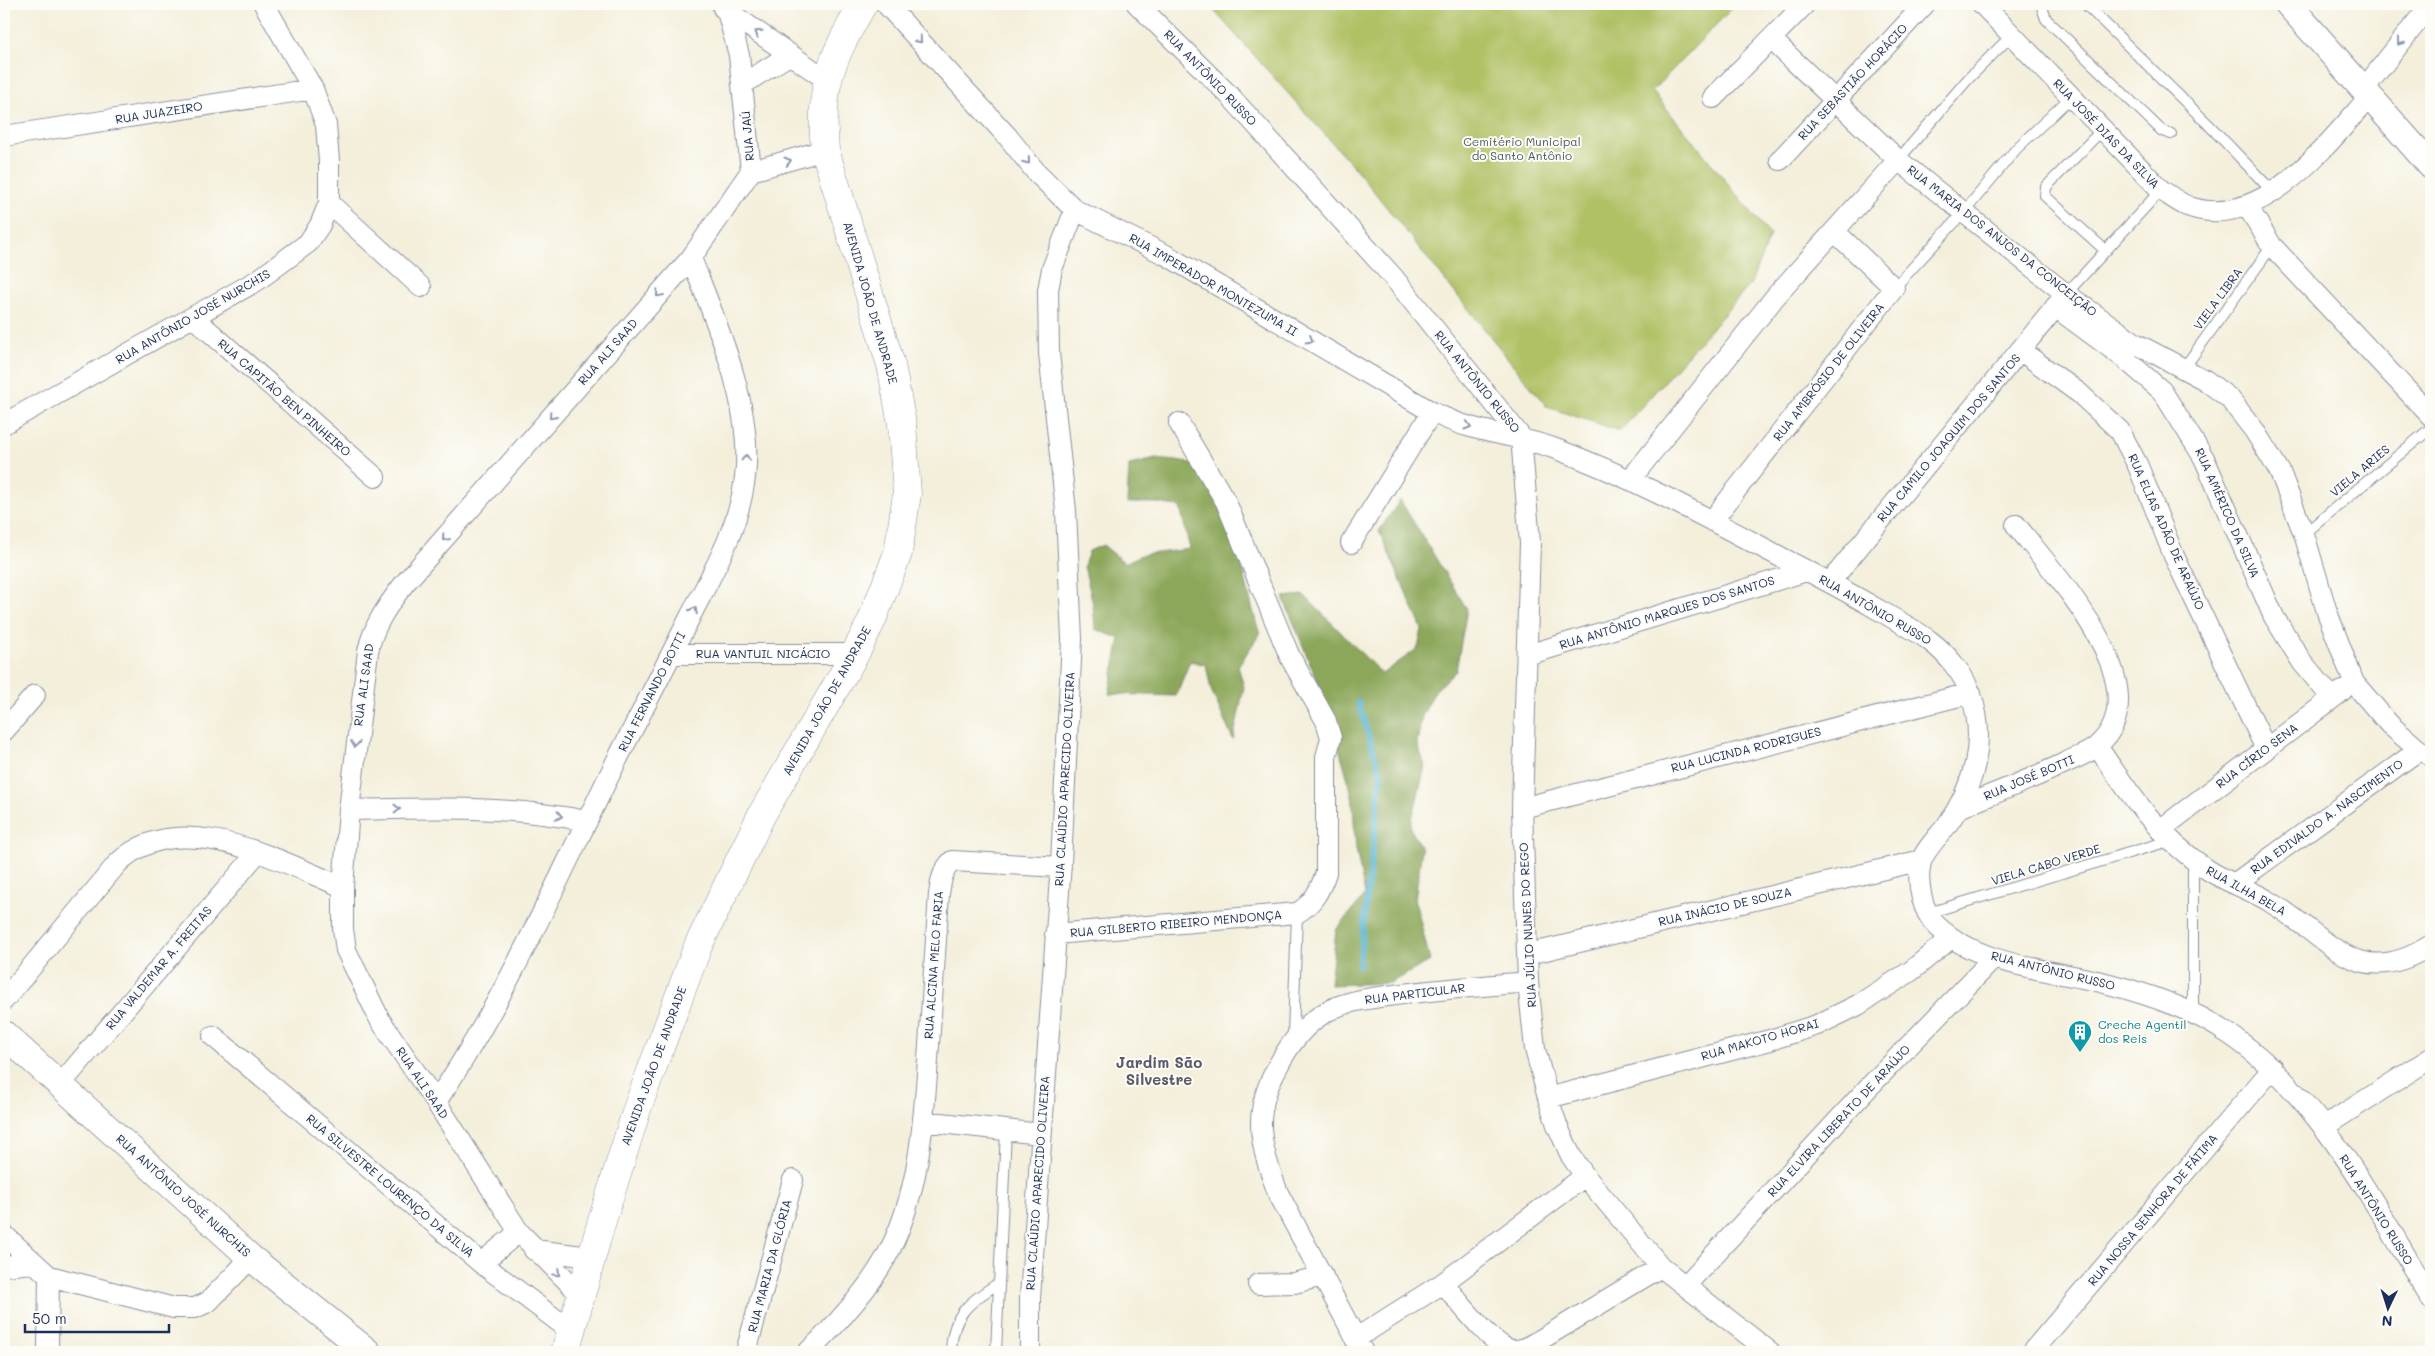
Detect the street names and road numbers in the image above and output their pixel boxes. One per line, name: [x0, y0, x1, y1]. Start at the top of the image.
street label: RUA SEBASTIÃO HORÁCIO: [1794, 20, 1911, 143]
street label: RUA ANTÔNIO RUSSO: [1161, 26, 1261, 129]
street label: RUA JOSÉ DIAS DA SILVA: [2050, 75, 2163, 192]
street label: RUA JUAZEIRO: [114, 97, 204, 127]
street label: RUA JAÚ: [737, 110, 757, 162]
street label: RUA MARIA DOS ANJOS DA CONCEIÇÃO: [1904, 161, 2101, 319]
street label: AVENIDA JOÃO DE ANDRADE: [840, 220, 902, 386]
street label: RUA IMPERADOR MONTEZUMA II: [1126, 229, 1301, 339]
street label: VIELA LIBRA: [2189, 264, 2245, 333]
street label: RUA ANTÔNIO JOSÉ NURCHIS: [112, 265, 273, 367]
street label: RUA AMBRÓSIO DE OLIVEIRA: [1769, 299, 1887, 444]
street label: RUA ALI SAAD: [574, 315, 641, 388]
street label: RUA ANTÔNIO RUSSO: [1431, 327, 1524, 436]
street label: RUA CAPITÃO BEN PINHEIRO: [215, 335, 355, 460]
street label: RUA CAMILO JOAQUIM DOS SANTOS: [1873, 350, 2024, 525]
street label: VIELA ARIES: [2326, 440, 2393, 500]
street label: RUA AMÉRICO DA SILVA: [2192, 445, 2264, 580]
street label: RUA ELIAS ADÃO DE ARAÚJO: [2125, 451, 2209, 612]
street label: RUA ANTÔNIO RUSSO: [1816, 570, 1935, 648]
street label: RUA ANTÔNIO MARQUES DOS SANTOS: [1557, 572, 1777, 652]
street label: AVENIDA JOÃO DE ANDRADE: [778, 623, 874, 778]
street label: RUA FERNANDO BOTTI: [614, 629, 688, 754]
street label: RUA ALI SAAD: [349, 643, 377, 727]
street label: RUA VANTUIL NICÁCIO: [696, 645, 830, 661]
street label: RUA CLAÚDIO APARECIDO OLIVEIRA: [1050, 671, 1078, 887]
street label: RUA CÍRIO SENA: [2212, 719, 2301, 791]
street label: RUA LUCINDA RODRIGUES: [1669, 723, 1823, 775]
street label: RUA JOSÉ BOTTI: [1981, 751, 2076, 803]
street label: RUA EDIVALDO A. NASCIMENTO: [2247, 755, 2406, 877]
street label: VIELA CABO VERDE: [1989, 840, 2102, 888]
street label: RUA JÚLIO NUNES DO REGO: [1515, 842, 1539, 1008]
street label: RUA ILHA BELA: [2204, 862, 2289, 919]
street label: RUA INÁCIO DE SOUZA: [1657, 883, 1793, 929]
street label: RUA ALCINA MELO FARIA: [920, 890, 946, 1039]
street label: RUA VALDEMAR A. FREITAS: [102, 902, 215, 1033]
street label: RUA GILBERTO RIBEIRO MENDONÇA: [1069, 906, 1283, 940]
street label: RUA ANTÔNIO RUSSO: [1990, 947, 2117, 993]
street label: RUA PARTICULAR: [1364, 979, 1466, 1007]
street label: AVENIDA JOÃO DE ANDRADE: [617, 984, 689, 1147]
street label: RUA MAKOTO HORAI: [1699, 1015, 1820, 1064]
street label: RUA ELVIRA LIBERATO DE ARAÚJO: [1763, 1041, 1913, 1200]
street label: RUA ALI SAAD: [393, 1043, 453, 1121]
street label: RUA CLAÚDIO APARECIDO OLIVEIRA: [1022, 1075, 1052, 1291]
street label: RUA SILVESTRE LOURENÇO DA SILVA: [303, 1110, 478, 1260]
street label: RUA ANTÔNIO JOSÉ NURCHIS: [113, 1130, 255, 1260]
street label: RUA NOSSA SENHORA DE FÁTIMA: [2084, 1130, 2221, 1289]
street label: RUA ANTÔNIO RUSSO: [2336, 1151, 2417, 1268]
street label: RUA MARIA DA GLÓRIA: [744, 1197, 795, 1334]

